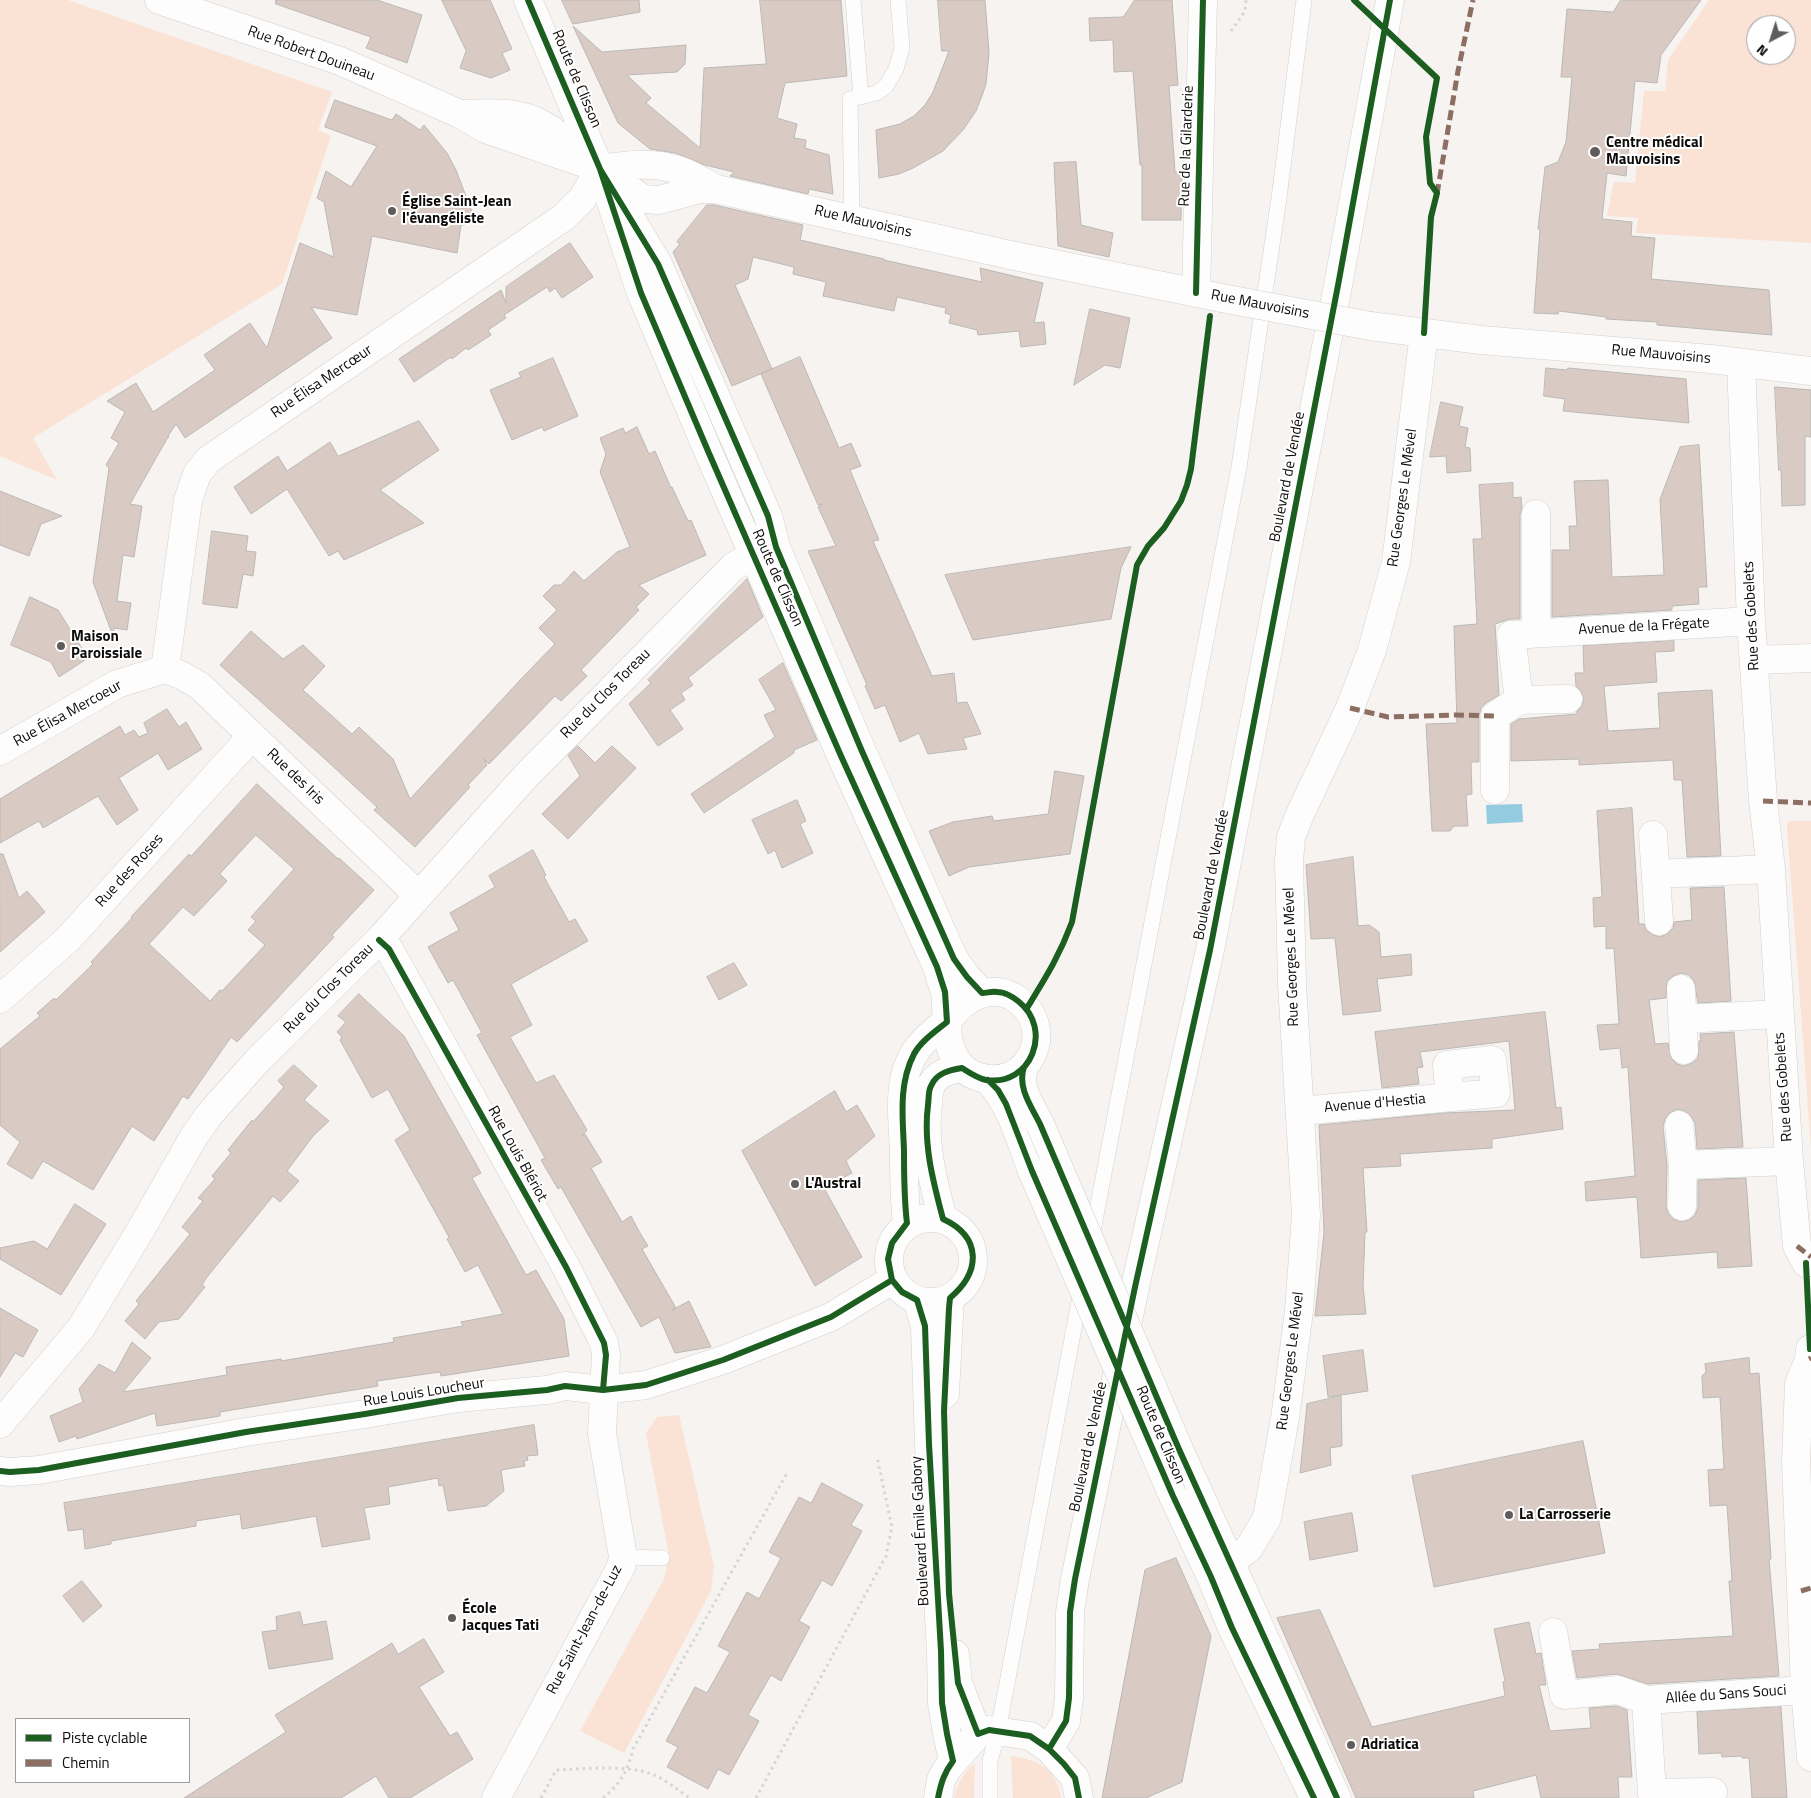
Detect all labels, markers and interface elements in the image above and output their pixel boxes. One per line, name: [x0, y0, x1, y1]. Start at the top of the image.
north arrow: [1746, 15, 1796, 65]
street label: Rue Robert Douineau: [245, 23, 377, 85]
street label: Route de Clisson: [547, 27, 605, 131]
text: N: [1751, 40, 1772, 62]
street label: Rue de la Gilarderie: [1176, 85, 1198, 207]
place label: Centre médical Mauvoisins: [1606, 134, 1703, 169]
marker: Centre médical Mauvoisins: [1588, 145, 1602, 159]
place label: Église Saint-Jean l'évangéliste: [402, 193, 511, 228]
street label: Rue Mauvoisins: [812, 202, 914, 242]
marker: Église Saint-Jean l'évangéliste: [386, 205, 398, 217]
street label: Rue Mauvoisins: [1209, 287, 1311, 323]
street label: Rue Élisa Mercœur: [268, 341, 376, 423]
street label: Rue Mauvoisins: [1611, 342, 1711, 368]
street label: Boulevard de Vendée: [1267, 410, 1309, 544]
street label: Rue Georges Le Mével: [1384, 428, 1422, 568]
street label: Route de Clisson: [747, 526, 807, 630]
street label: Rue des Gobelets: [1740, 561, 1764, 671]
street label: Avenue de la Frégate: [1578, 615, 1710, 639]
place label: Maison Paroissiale: [71, 628, 142, 663]
marker: Maison Paroissiale: [55, 640, 67, 652]
street label: Rue du Clos Toreau: [557, 645, 655, 743]
street label: Rue Élisa Mercoeur: [11, 677, 125, 751]
street label: Rue des Iris: [263, 745, 327, 809]
street label: Boulevard de Vendée: [1191, 808, 1233, 942]
street label: Rue des Roses: [92, 831, 168, 911]
street label: Rue Georges Le Mével: [1281, 887, 1303, 1027]
street label: Rue du Clos Toreau: [280, 940, 378, 1038]
street label: Rue des Gobelets: [1771, 1032, 1797, 1142]
street label: Avenue d'Hestia: [1323, 1091, 1427, 1117]
street label: Rue Louis Blériot: [483, 1103, 551, 1205]
place label: L'Austral: [805, 1175, 861, 1193]
marker: L'Austral: [789, 1178, 801, 1190]
street label: Rue Georges Le Mével: [1274, 1291, 1308, 1431]
street label: Rue Louis Loucheur: [362, 1374, 486, 1412]
street label: Boulevard de Vendée: [1066, 1380, 1112, 1514]
street label: Route de Clisson: [1131, 1383, 1189, 1487]
street label: Boulevard Émile Gabory: [908, 1455, 934, 1607]
place label: La Carrosserie: [1519, 1506, 1611, 1524]
marker: La Carrosserie: [1503, 1509, 1515, 1521]
street label: Rue Saint-Jean-de-Luz: [543, 1562, 627, 1698]
place label: École Jacques Tati: [462, 1600, 539, 1635]
marker: École Jacques Tati: [446, 1612, 458, 1624]
street label: Allée du Sans Souci: [1665, 1682, 1787, 1708]
legend: [15, 1718, 190, 1783]
text: Piste cyclable: [62, 1726, 147, 1749]
place label: Adriatica: [1361, 1736, 1419, 1754]
marker: Adriatica: [1345, 1739, 1357, 1751]
text: Chemin: [62, 1751, 110, 1774]

